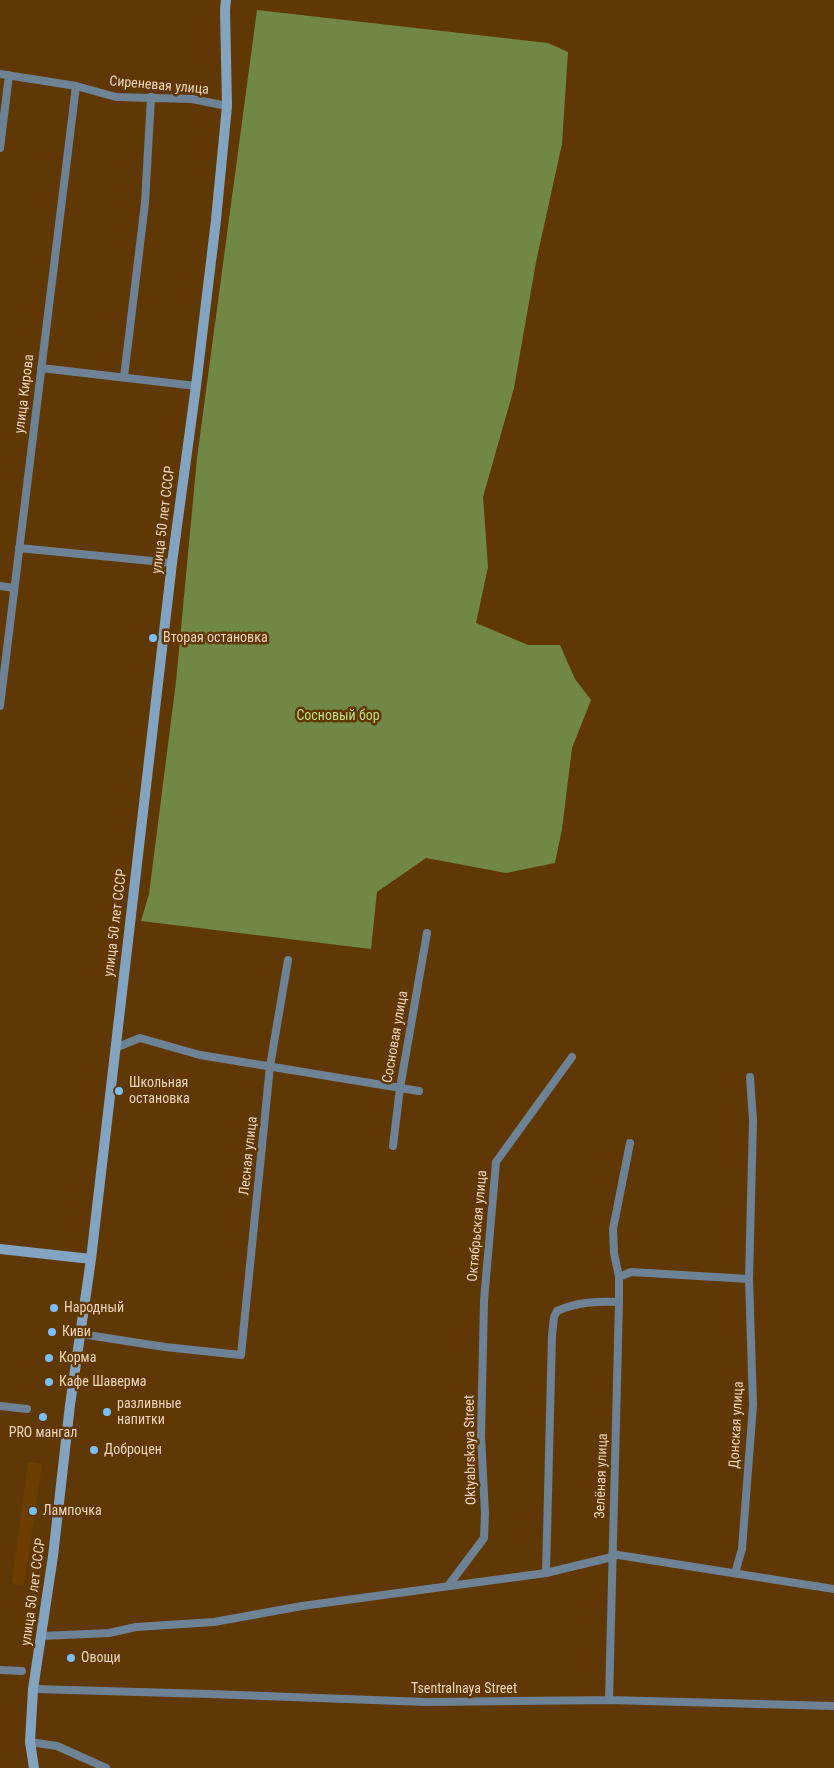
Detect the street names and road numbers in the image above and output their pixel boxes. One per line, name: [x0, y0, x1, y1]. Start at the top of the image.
street label: Сиреневая улица: [109, 73, 209, 99]
street label: улица Кирова: [12, 353, 38, 435]
street label: улица 50 лет СССР: [149, 465, 179, 575]
street label: улица 50 лет СССР: [101, 868, 131, 978]
street label: Сосновая улица: [380, 990, 412, 1084]
street label: Лесная улица: [237, 1116, 261, 1196]
street label: Октябрьская улица: [465, 1170, 491, 1282]
street label: Донская улица: [726, 1381, 748, 1469]
street label: Oktyabrskaya Street: [462, 1395, 480, 1505]
street label: Зелёная улица: [592, 1433, 612, 1519]
street label: улица 50 лет СССР: [18, 1537, 50, 1647]
street label: Tsentralnaya Street: [411, 1681, 517, 1697]

